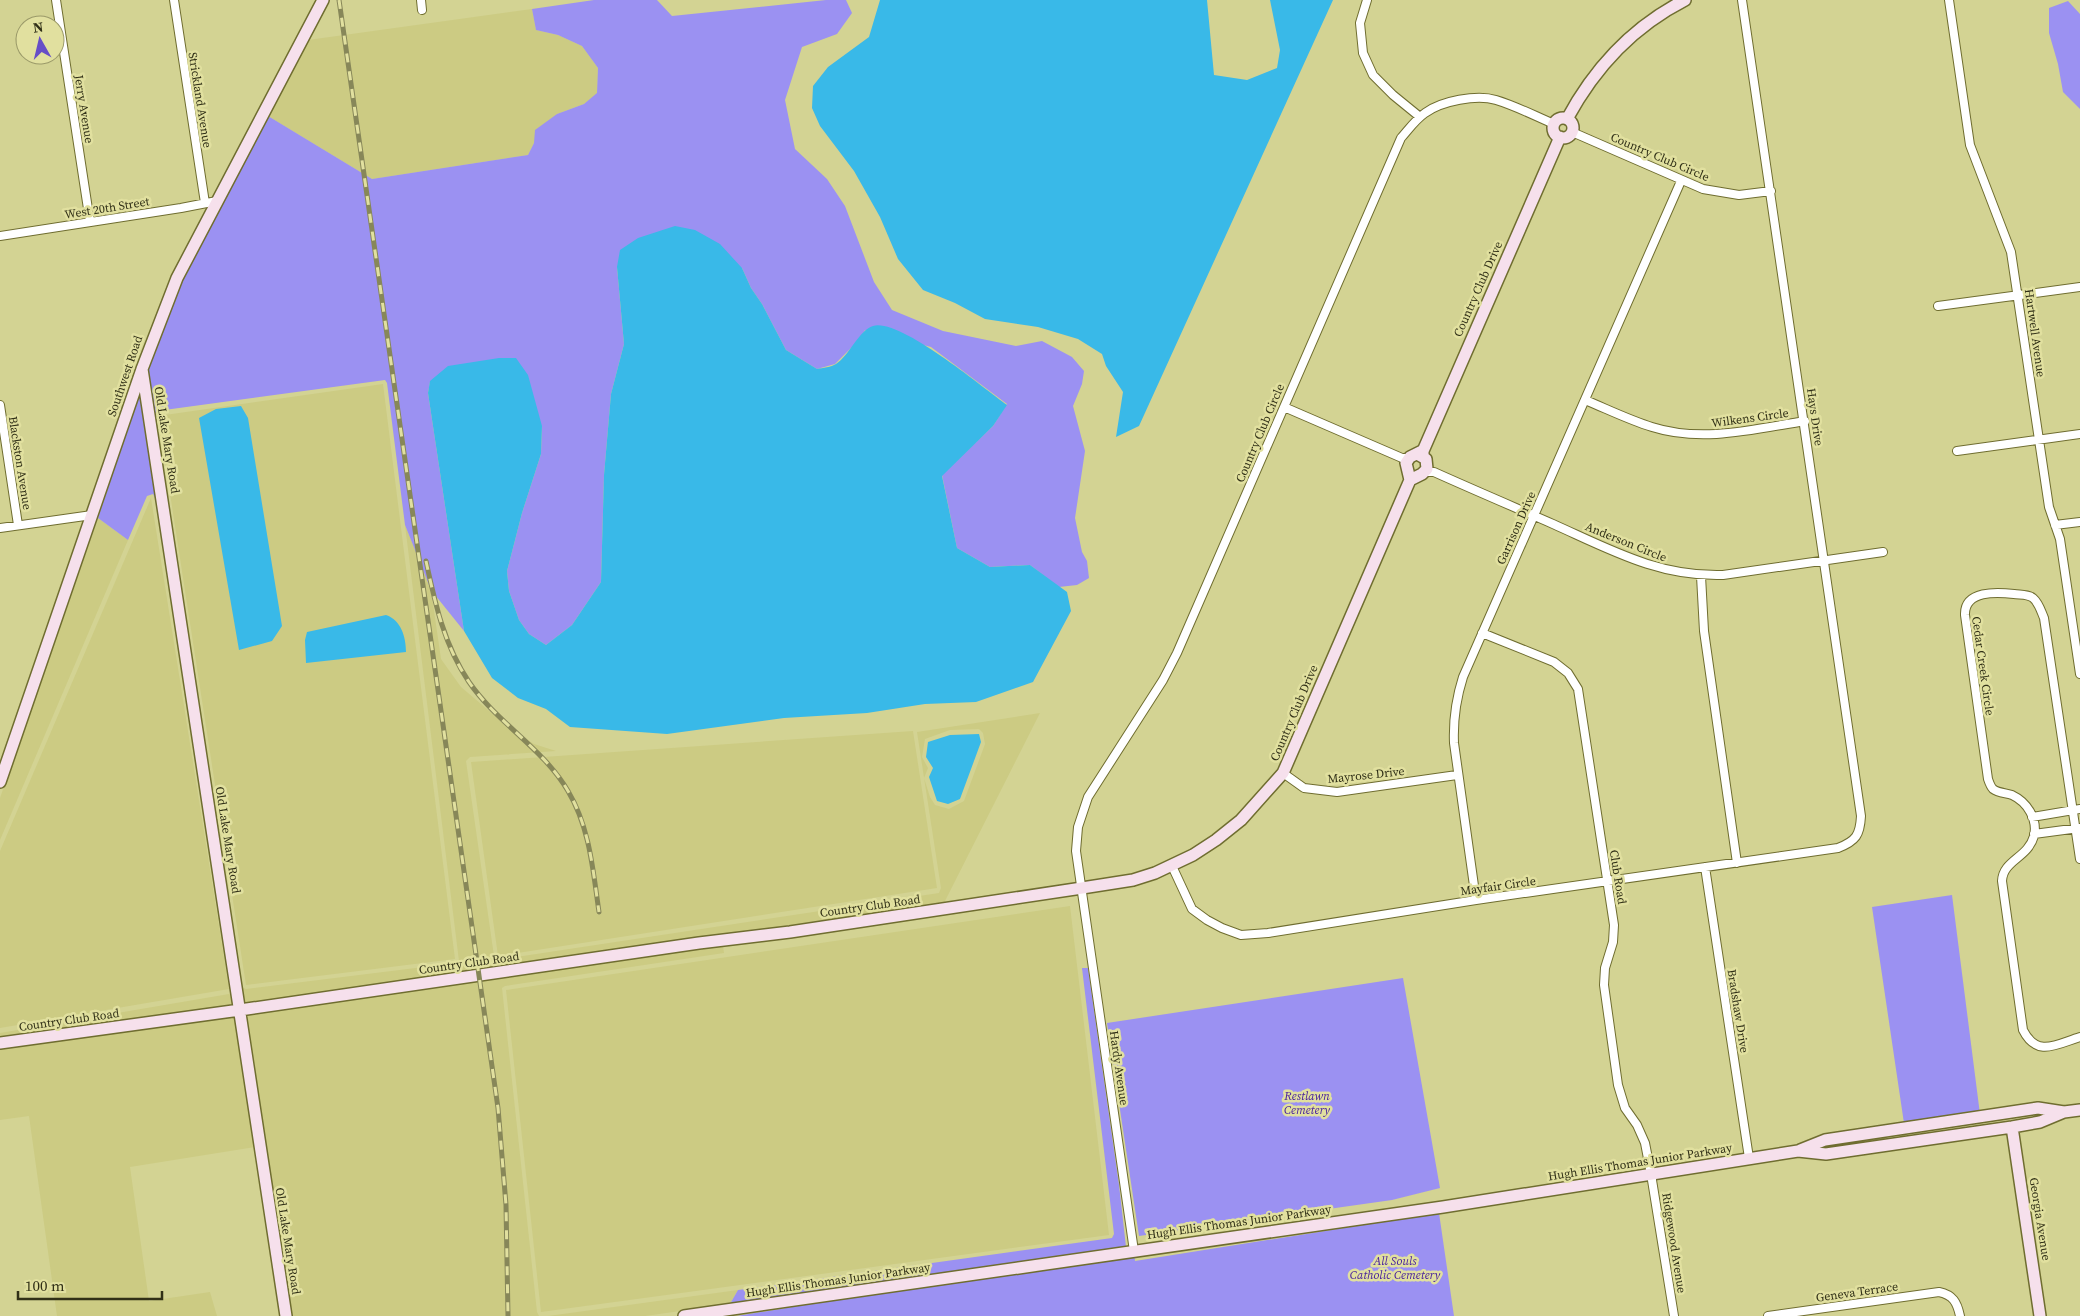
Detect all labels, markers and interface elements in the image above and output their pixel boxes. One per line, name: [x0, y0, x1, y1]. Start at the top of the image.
north arrow: [15, 15, 65, 65]
text: N: [32, 17, 45, 38]
street label: Strickland Avenue: [185, 51, 215, 149]
street label: Jerry Avenue: [71, 73, 97, 144]
street label: Country Club Circle: [1608, 129, 1712, 185]
street label: West 20th Street: [63, 193, 151, 223]
street label: Country Club Drive: [1450, 239, 1506, 339]
street label: Hartwell Avenue: [2021, 288, 2049, 378]
street label: Southwest Road: [104, 333, 146, 419]
street label: Country Club Circle: [1232, 381, 1288, 485]
street label: Old Lake Mary Road: [151, 385, 183, 495]
street label: Hays Drive: [1803, 387, 1827, 447]
street label: Wilkens Circle: [1710, 405, 1790, 431]
street label: Blackston Avenue: [5, 415, 35, 511]
street label: Garrison Drive: [1493, 489, 1539, 567]
street label: Anderson Circle: [1583, 518, 1669, 566]
street label: Cedar Creek Circle: [1968, 615, 1998, 717]
street label: Country Club Drive: [1267, 662, 1321, 764]
street label: Mayrose Drive: [1327, 763, 1405, 787]
street label: Old Lake Mary Road: [212, 785, 244, 895]
street label: Club Road: [1606, 849, 1630, 906]
street label: Mayfair Circle: [1459, 873, 1537, 899]
street label: Country Club Road: [819, 891, 921, 921]
street label: Country Club Road: [418, 948, 520, 978]
street label: Bradshaw Drive: [1723, 968, 1753, 1054]
street label: Country Club Road: [18, 1005, 120, 1035]
street label: Hardy Avenue: [1106, 1030, 1132, 1106]
park label: Restlawn Cemetery: [1283, 1088, 1330, 1118]
street label: Hugh Ellis Thomas Junior Parkway: [1547, 1139, 1734, 1184]
street label: Georgia Avenue: [2026, 1176, 2054, 1262]
street label: Old Lake Mary Road: [272, 1186, 304, 1296]
street label: Ridgewood Avenue: [1658, 1192, 1690, 1294]
street label: Hugh Ellis Thomas Junior Parkway: [1146, 1201, 1333, 1243]
park label: All Souls Catholic Cemetery: [1350, 1253, 1440, 1283]
street label: Hugh Ellis Thomas Junior Parkway: [745, 1259, 932, 1301]
scale bar: [18, 1268, 161, 1300]
text: 100 m: [25, 1275, 65, 1296]
street label: Geneva Terrace: [1815, 1278, 1899, 1306]

